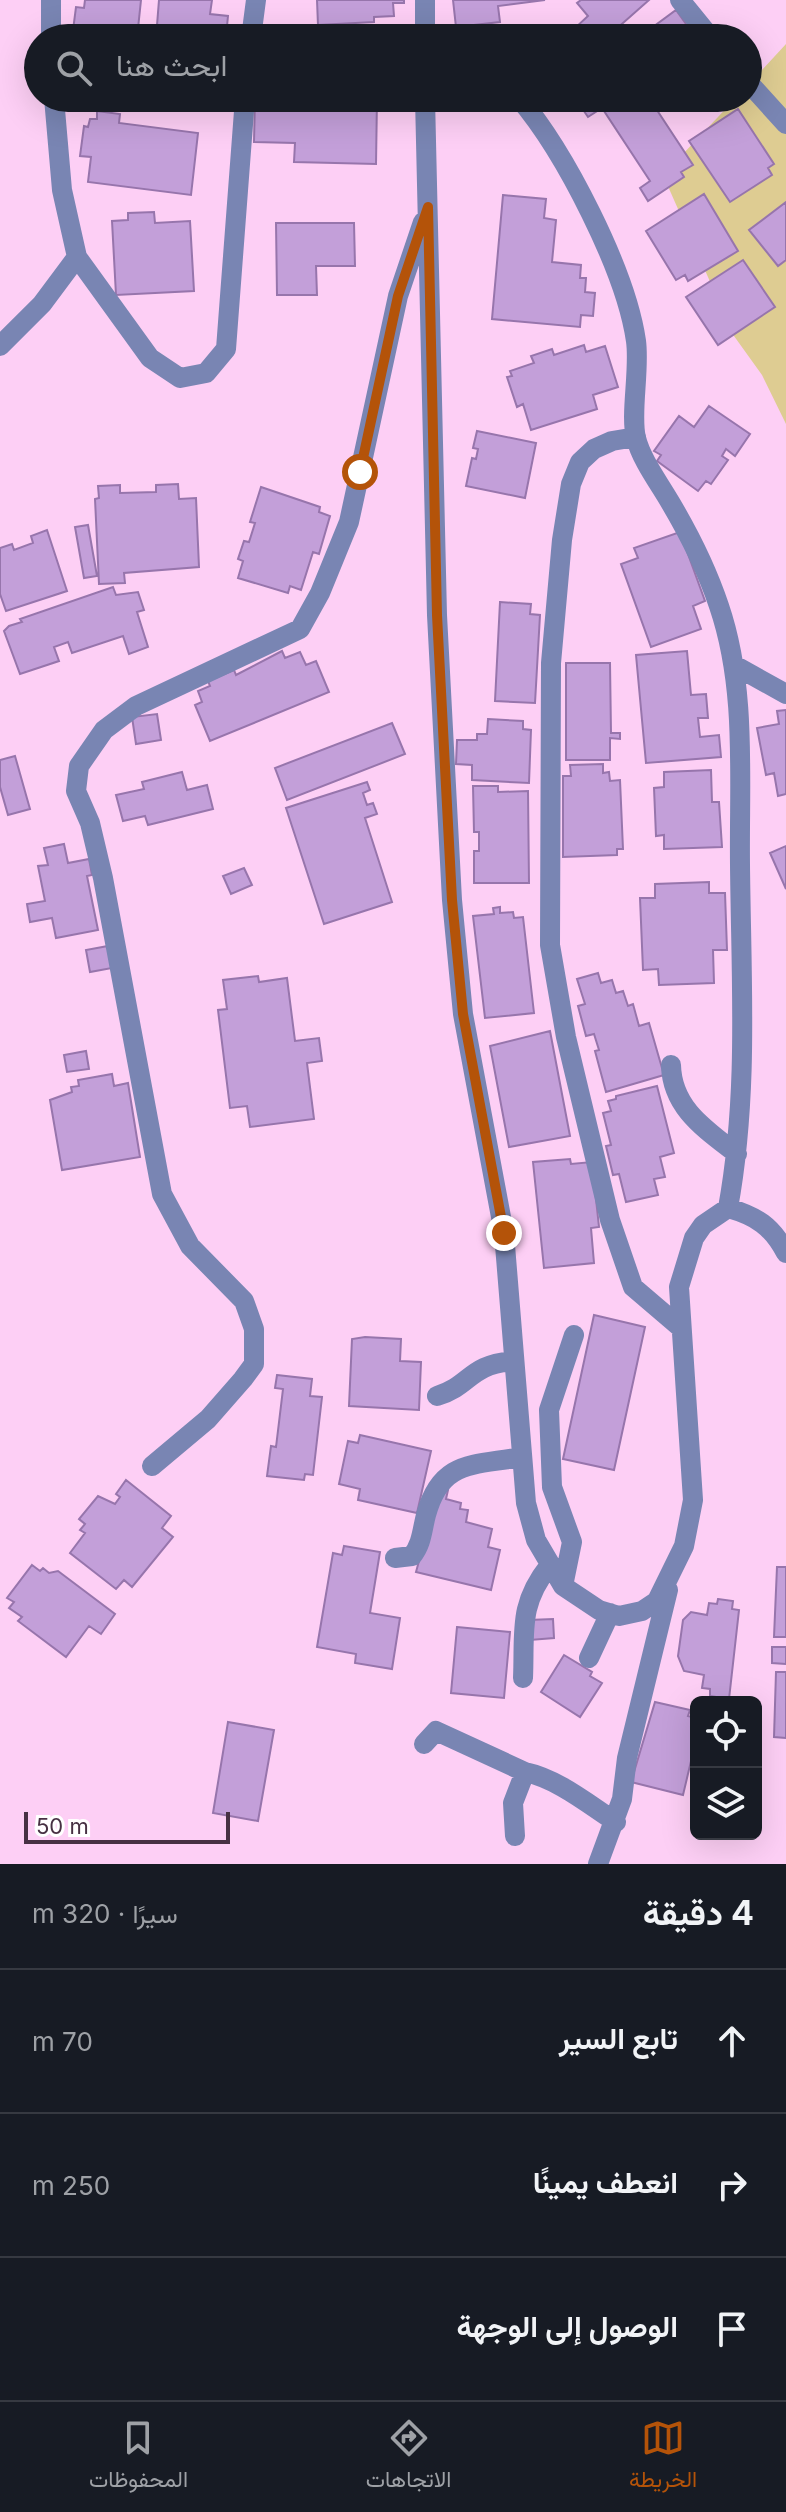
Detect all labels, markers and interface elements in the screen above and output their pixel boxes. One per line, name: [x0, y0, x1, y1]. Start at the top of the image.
search box: [24, 24, 762, 112]
icon: search: [52, 46, 96, 90]
text: ابحث هنا: [116, 47, 227, 83]
route start: [342, 454, 378, 490]
route end: [486, 1215, 522, 1251]
map controls: [690, 1696, 762, 1840]
button: locate: [690, 1696, 762, 1768]
button: layers: [690, 1768, 762, 1840]
scale bar: [24, 1808, 230, 1844]
text: 50 m: [36, 1813, 89, 1839]
text: 4 دقيقة: [643, 1892, 754, 1933]
text: سيرًا · 320 m: [32, 1898, 178, 1929]
icon: ahead: [710, 2019, 754, 2063]
text: تابع السير: [559, 2020, 678, 2056]
text: 70 m: [32, 2026, 93, 2057]
icon: right: [710, 2163, 754, 2207]
text: انعطف يمينًا: [533, 2164, 678, 2200]
text: 250 m: [32, 2170, 110, 2201]
icon: arrive: [710, 2307, 754, 2351]
text: الوصول إلى الوجهة: [456, 2308, 678, 2344]
tab: المحفوظات: [89, 2416, 188, 2499]
tab: الاتجاهات: [366, 2416, 451, 2499]
tab: الخريطة: [629, 2416, 697, 2499]

